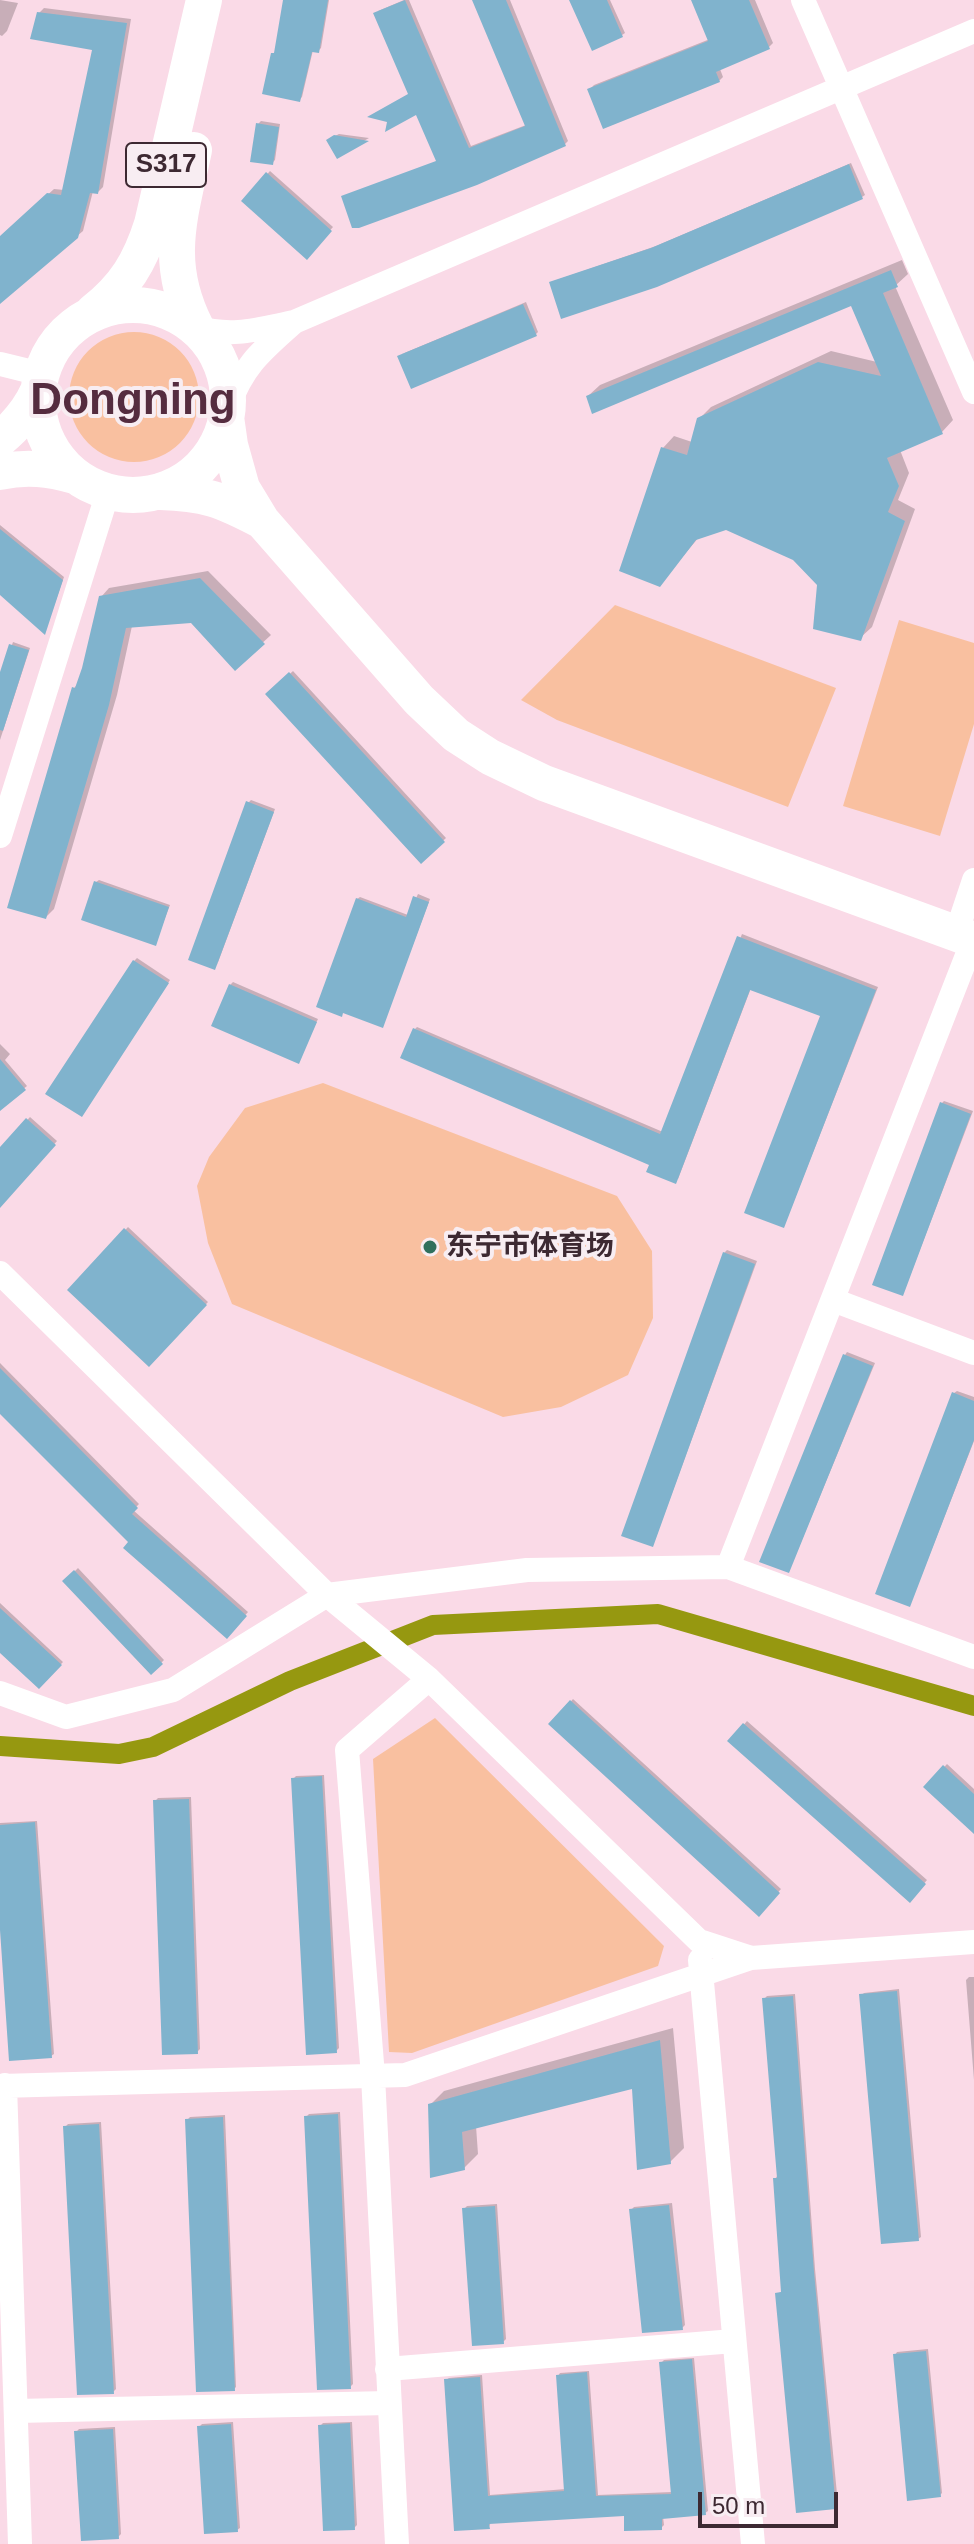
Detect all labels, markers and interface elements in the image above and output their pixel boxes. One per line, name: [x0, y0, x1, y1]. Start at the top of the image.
road number: S317: [126, 143, 206, 187]
district label: Dongning: [30, 376, 236, 428]
place label: 东宁市体育场: [446, 1230, 614, 1264]
marker: 东宁市体育场: [421, 1238, 439, 1256]
scale bar: [702, 2476, 842, 2526]
text: 50 m: [712, 2492, 765, 2519]

